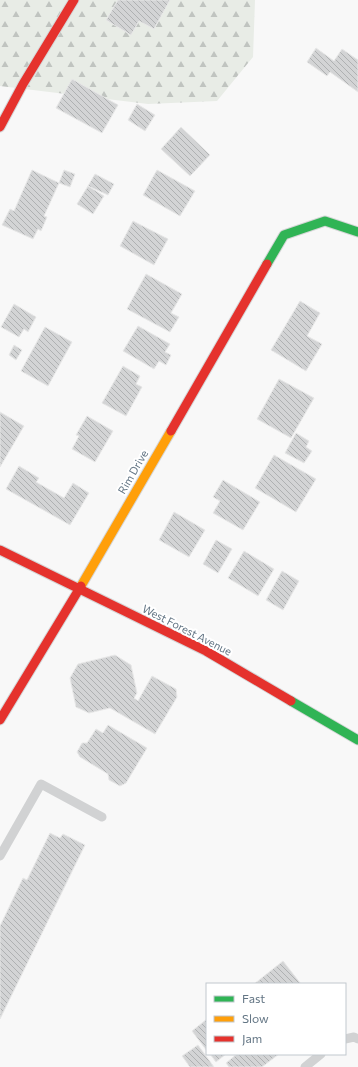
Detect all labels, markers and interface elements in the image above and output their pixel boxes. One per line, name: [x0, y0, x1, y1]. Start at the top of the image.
street label: Rim Drive: [115, 447, 150, 496]
street label: West Forest Avenue: [140, 601, 234, 658]
legend: [206, 983, 346, 1055]
text: Fast: [242, 991, 265, 1005]
text: Slow: [242, 1011, 269, 1025]
text: Jam: [242, 1031, 262, 1046]

